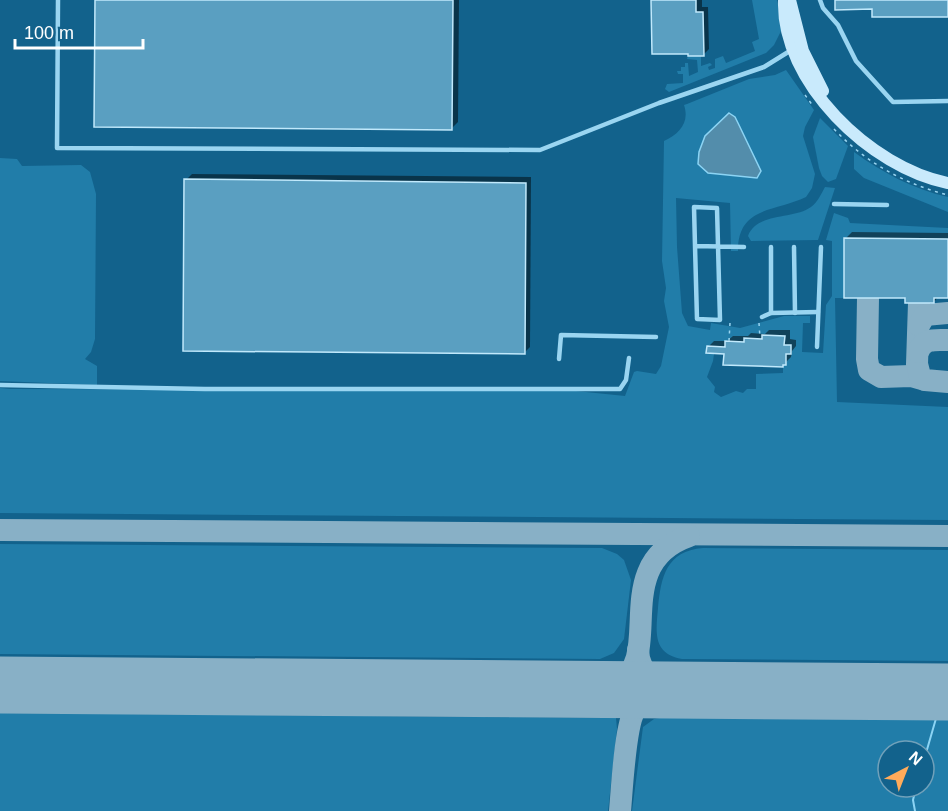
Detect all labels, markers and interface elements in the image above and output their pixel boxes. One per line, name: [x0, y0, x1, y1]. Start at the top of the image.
scale bar: [15, 12, 142, 50]
text: 100 m: [24, 23, 74, 43]
north arrow: [876, 739, 936, 799]
text: N: [906, 748, 926, 768]

